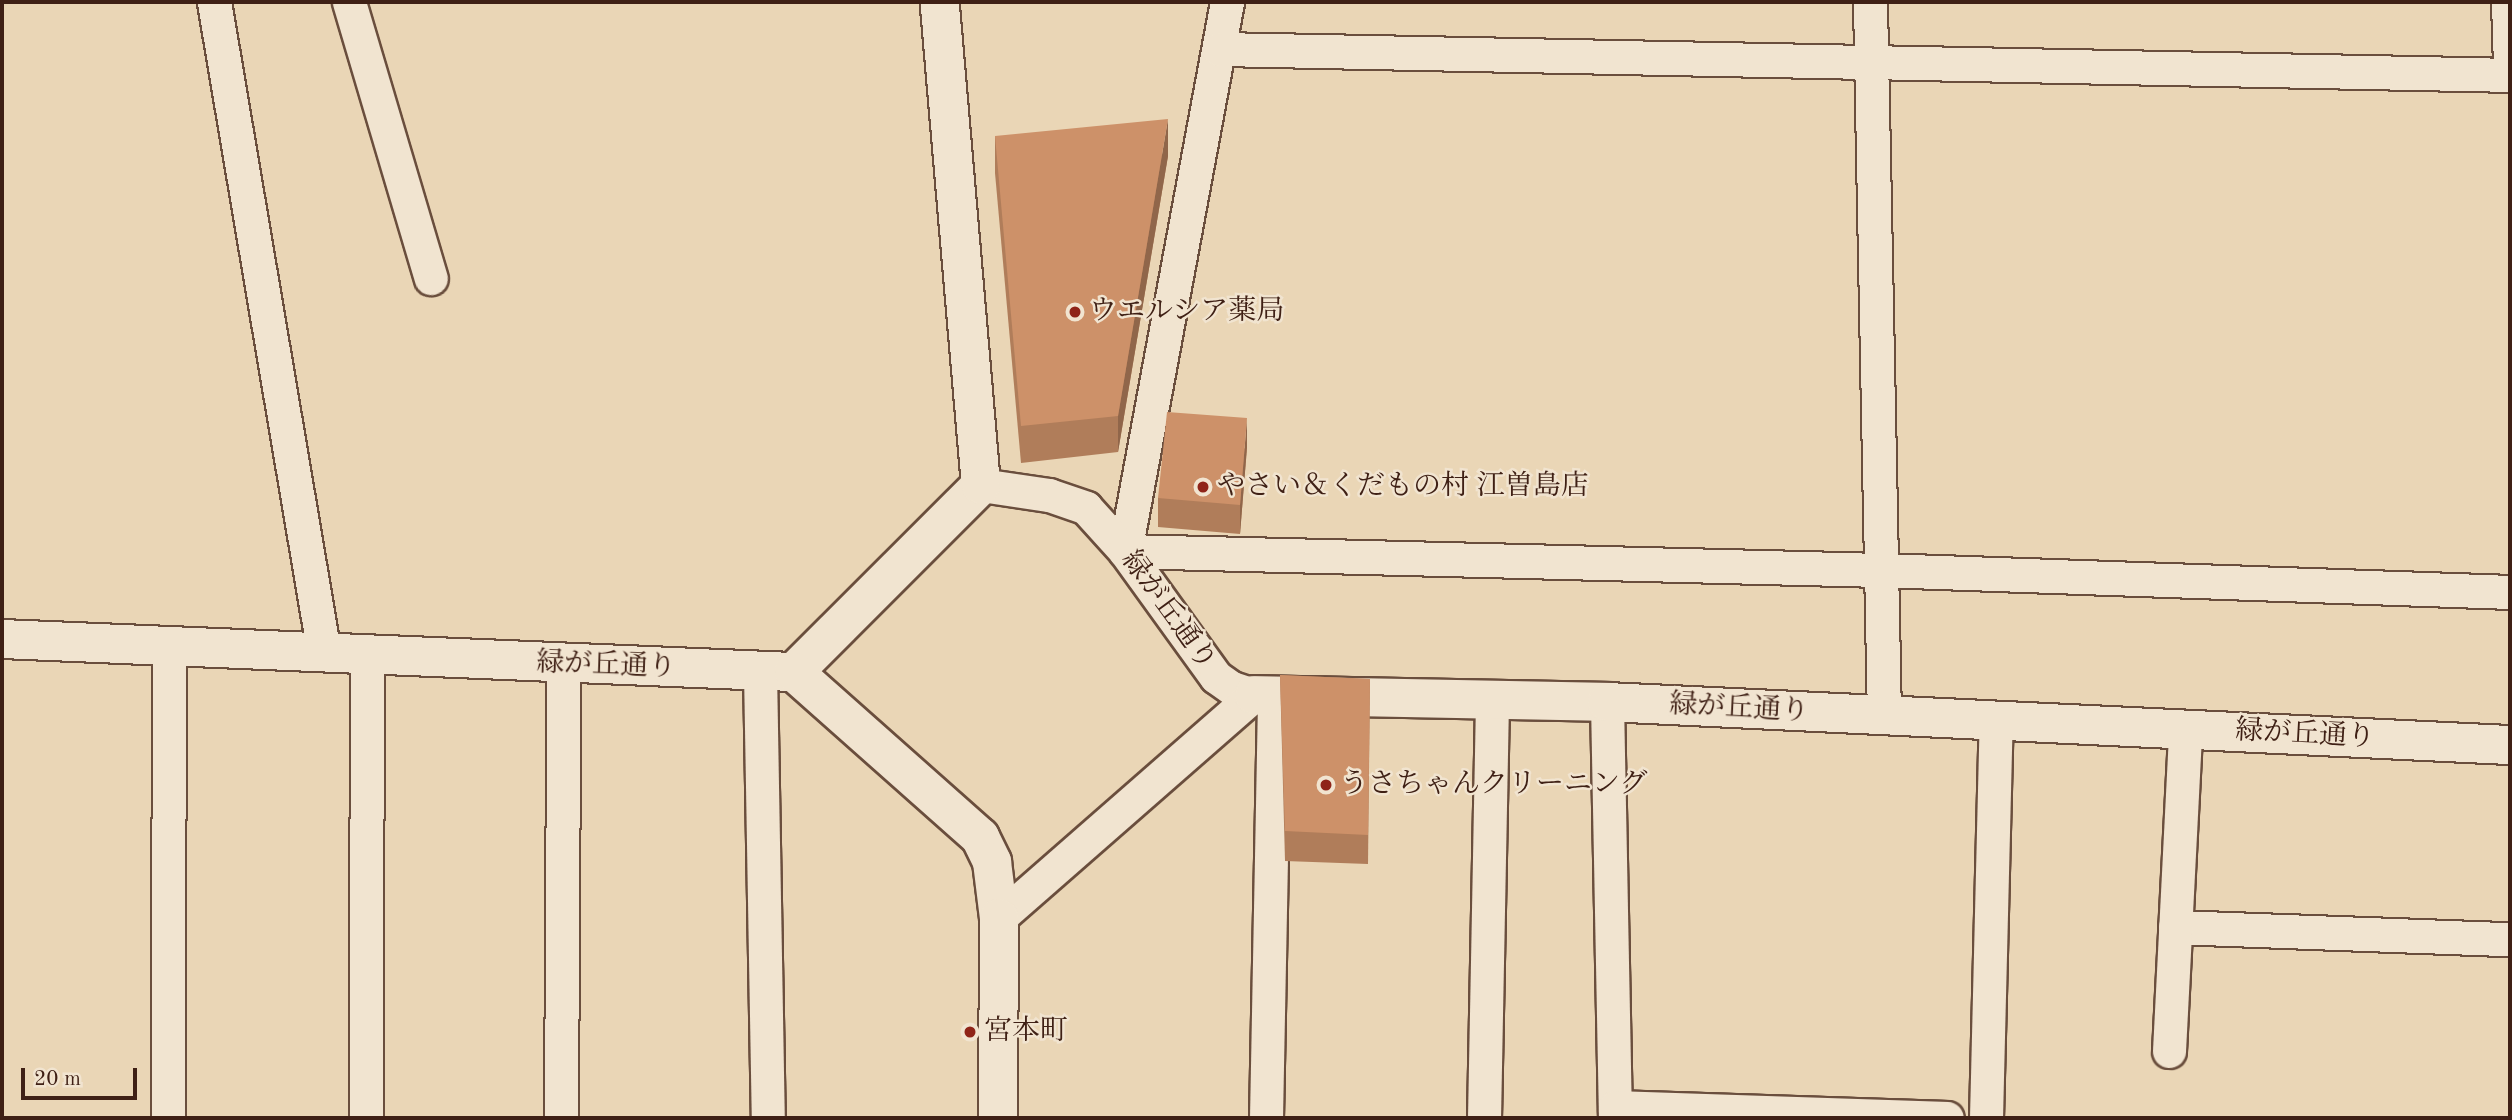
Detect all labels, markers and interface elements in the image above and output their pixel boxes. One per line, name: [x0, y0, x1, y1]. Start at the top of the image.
place label: ウエルシア薬局: [1089, 295, 1285, 329]
marker: ウエルシア薬局: [1067, 304, 1083, 320]
place label: やさい＆くだもの村 江曽島店: [1217, 470, 1589, 504]
marker: やさい＆くだもの村 江曽島店: [1195, 479, 1211, 495]
street label: 緑が丘通り: [1113, 544, 1223, 678]
street label: 緑が丘通り: [535, 647, 677, 685]
street label: 緑が丘通り: [1668, 689, 1810, 729]
street label: 緑が丘通り: [2234, 715, 2376, 755]
place label: うさちゃんクリーニング: [1340, 768, 1648, 802]
marker: うさちゃんクリーニング: [1318, 777, 1334, 793]
place label: 宮本町: [984, 1015, 1068, 1049]
marker: 宮本町: [962, 1024, 978, 1040]
scale bar: [24, 1054, 140, 1098]
text: 20 m: [34, 1069, 81, 1090]

